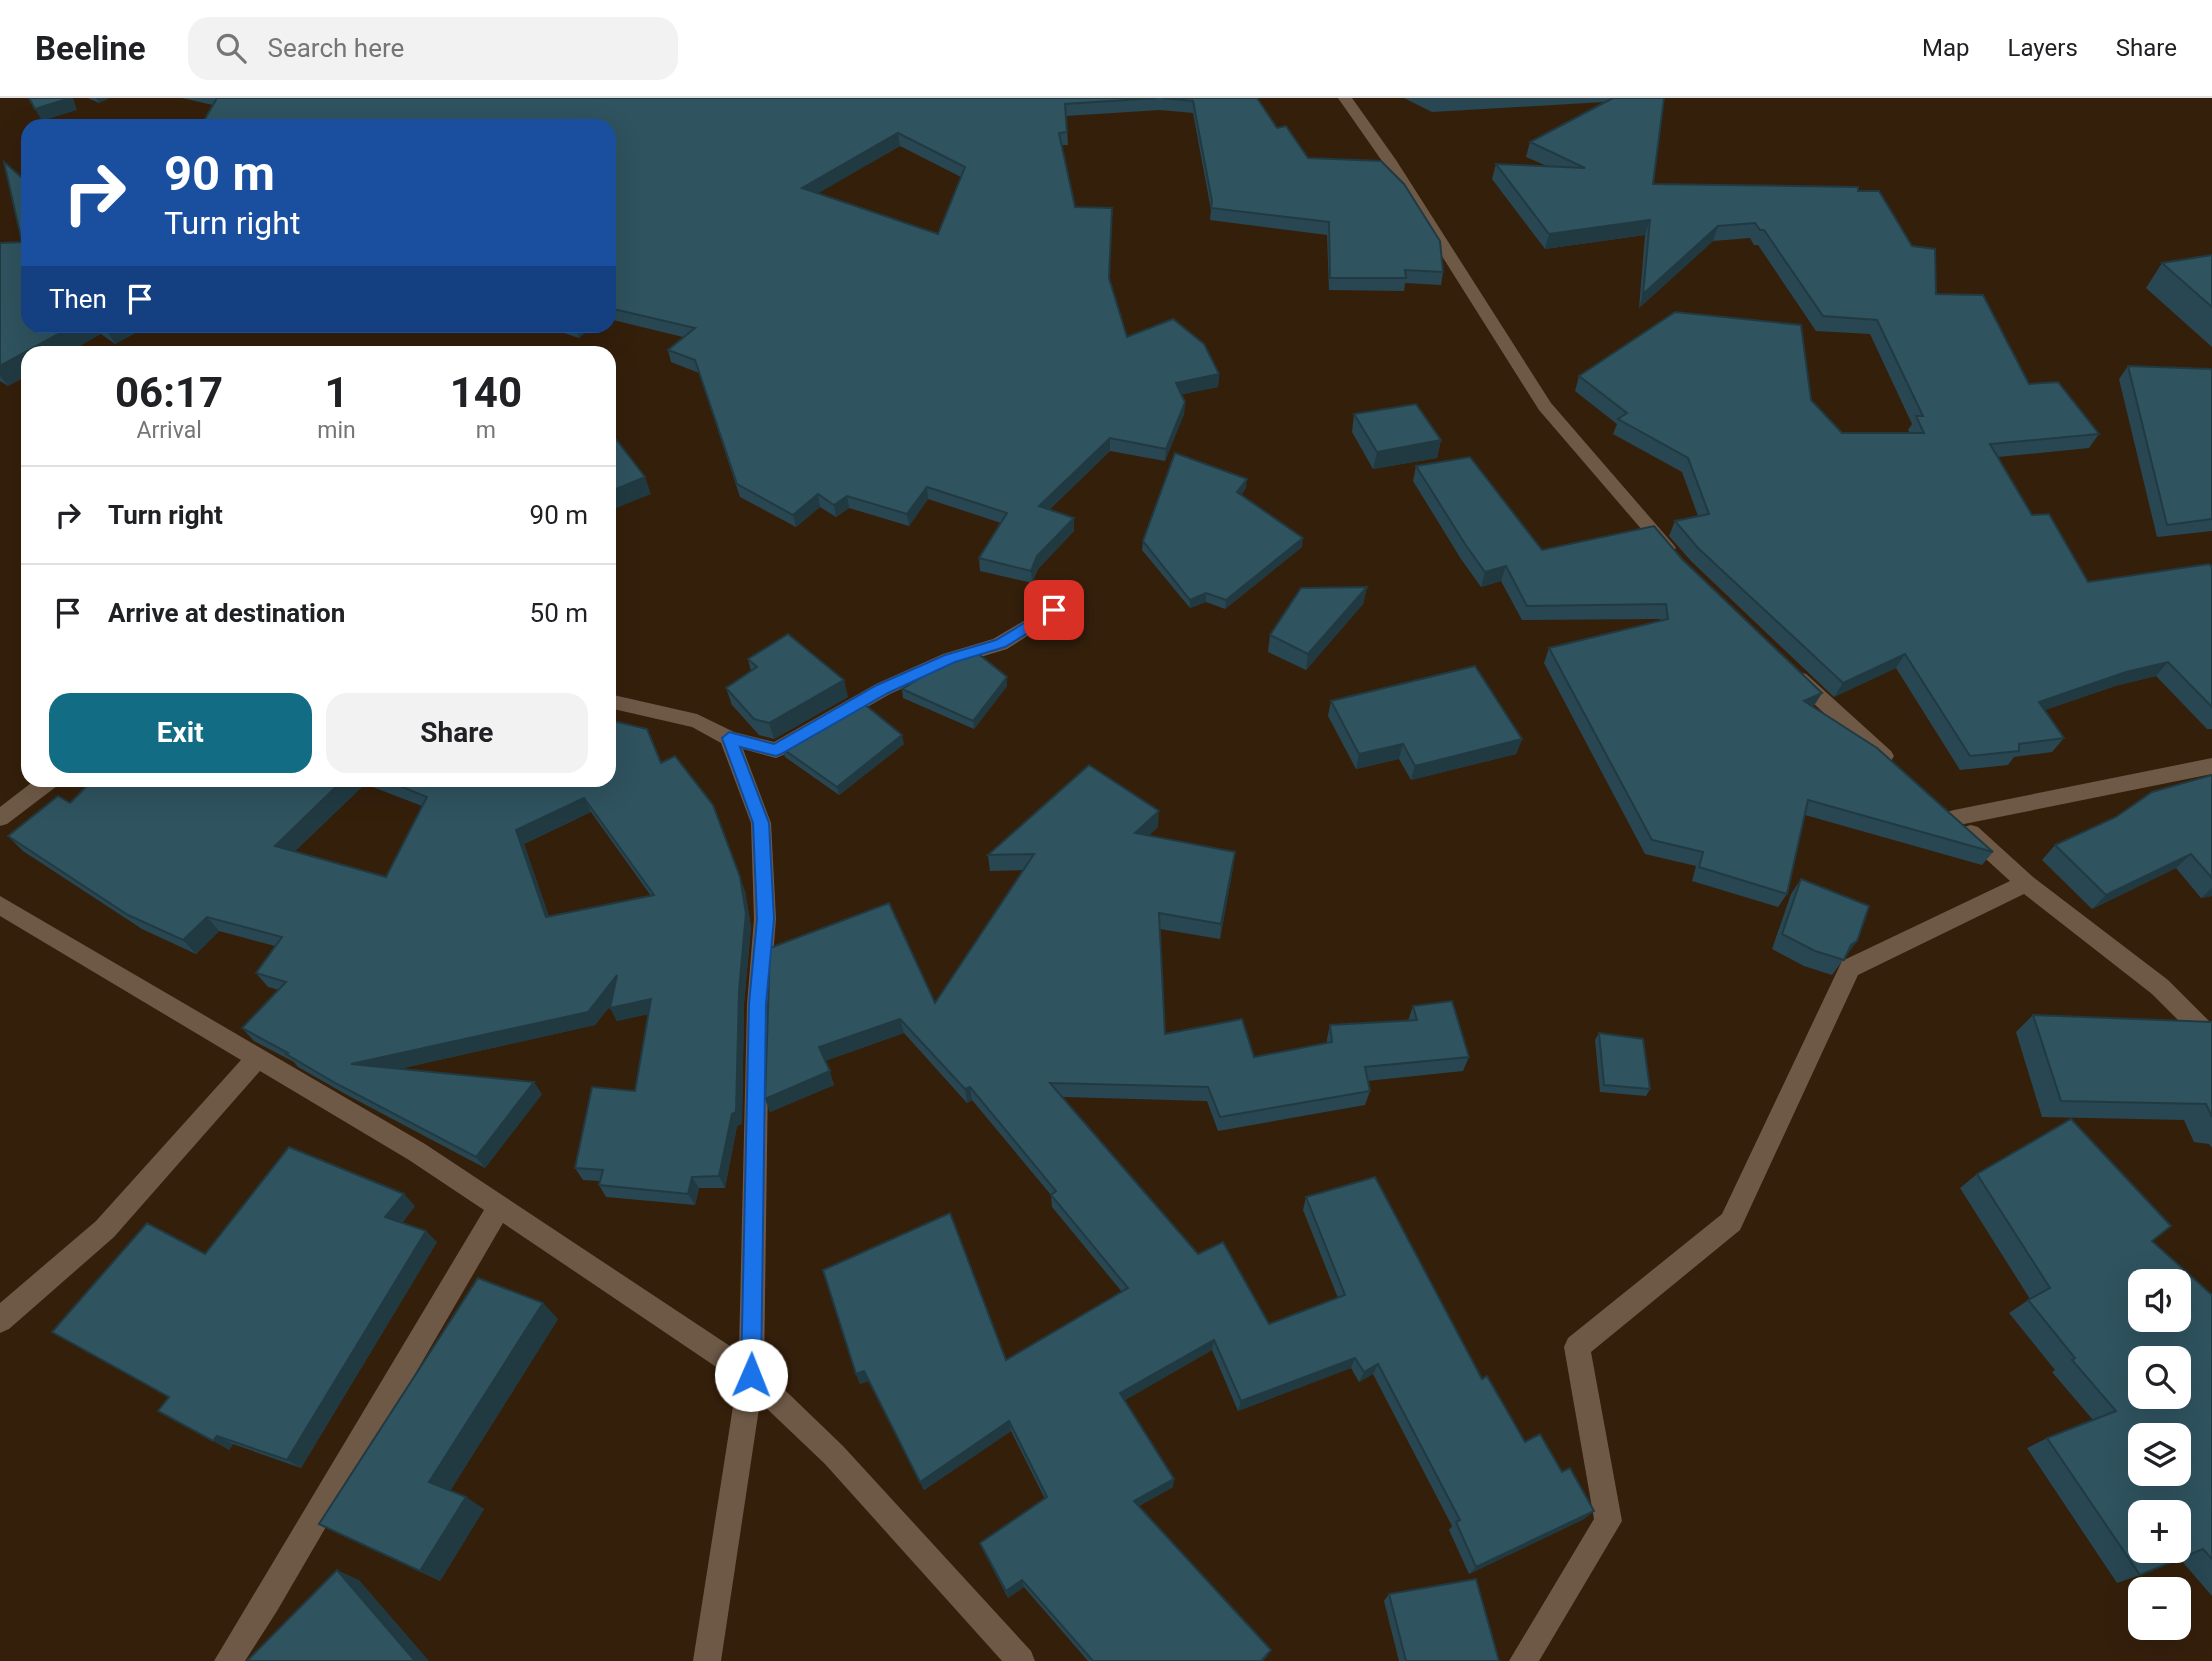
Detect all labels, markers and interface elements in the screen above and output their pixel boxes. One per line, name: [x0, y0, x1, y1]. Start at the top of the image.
search box: [188, 17, 678, 80]
text: Beeline: [35, 29, 146, 68]
icon: search: [212, 29, 250, 67]
text: Search here: [268, 33, 404, 63]
text: Map: [1922, 34, 1970, 62]
text: Layers: [2008, 34, 2078, 62]
text: Share: [2116, 34, 2177, 62]
text: 90 m: [164, 145, 275, 202]
icon: right: [49, 147, 140, 238]
text: Turn right: [164, 204, 300, 242]
icon: arrive: [121, 280, 159, 318]
text: Then: [49, 284, 107, 314]
text: 06:17: [115, 368, 223, 417]
text: 1: [324, 368, 349, 417]
text: 140: [450, 368, 522, 417]
text: Arrival: [136, 417, 202, 444]
text: min: [317, 417, 356, 444]
text: m: [476, 417, 496, 444]
icon: right: [49, 496, 87, 534]
text: Turn right: [108, 500, 223, 530]
text: 90 m: [530, 500, 588, 530]
pin: [1024, 580, 1084, 640]
icon: arrive: [1035, 591, 1073, 629]
icon: arrive: [49, 594, 87, 632]
text: Arrive at destination: [108, 598, 345, 628]
text: 50 m: [530, 598, 588, 628]
button: Exit: [49, 693, 312, 773]
button: Share: [326, 693, 588, 773]
map controls: [2128, 1269, 2191, 1640]
button: sound: [2128, 1269, 2191, 1332]
position arrow: [714, 1338, 788, 1412]
button: search: [2128, 1346, 2191, 1409]
button: layers: [2128, 1423, 2191, 1486]
button: +: [2128, 1500, 2191, 1563]
button: −: [2128, 1577, 2191, 1640]

